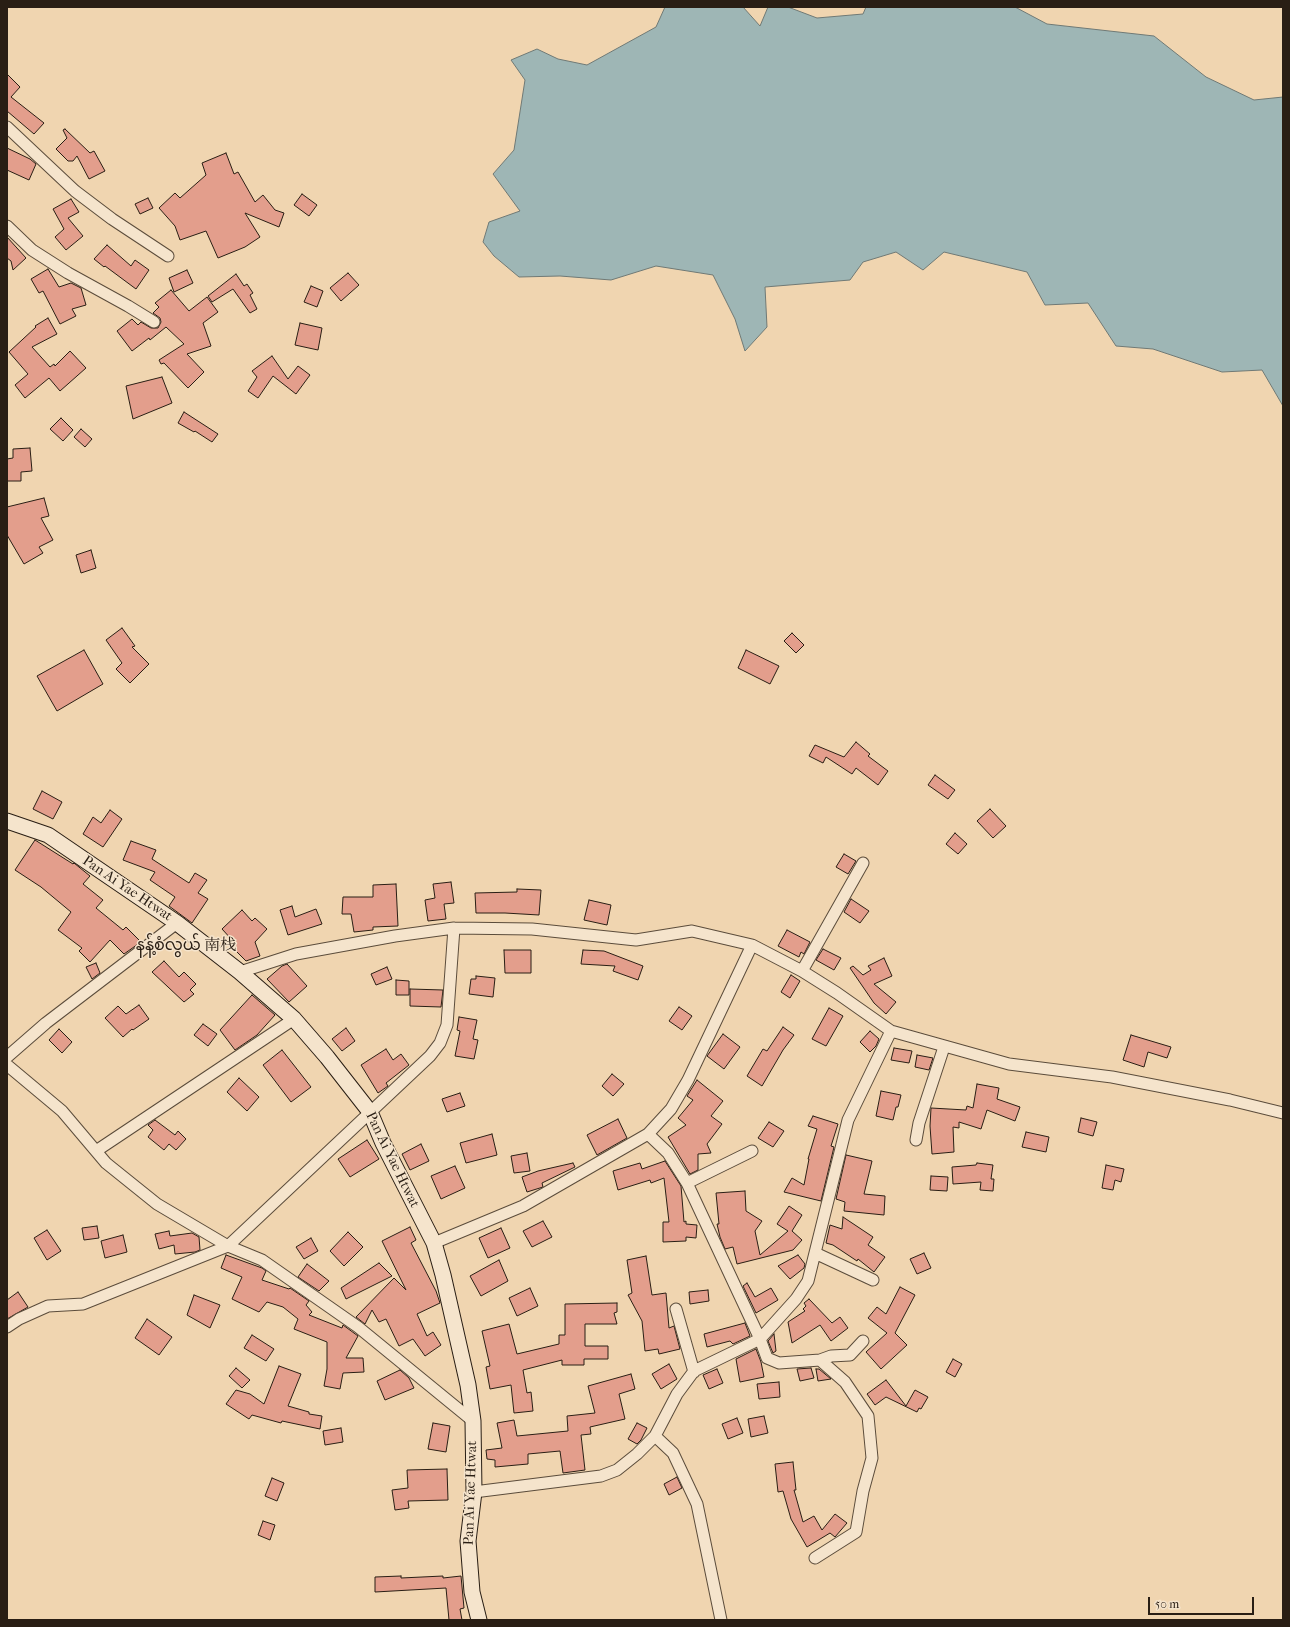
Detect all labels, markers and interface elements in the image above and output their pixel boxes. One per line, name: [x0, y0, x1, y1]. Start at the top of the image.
street label: Pan Ai Yae Htwat: [79, 853, 175, 925]
district label: နန့်စံလွယ် 南栈: [136, 936, 236, 956]
street label: Pan Ai Yae Htwat: [362, 1109, 422, 1211]
street label: Pan Ai Yae Htwat: [461, 1440, 481, 1546]
scale bar: [1150, 1589, 1256, 1615]
text: 50 m: [1155, 1597, 1179, 1611]

